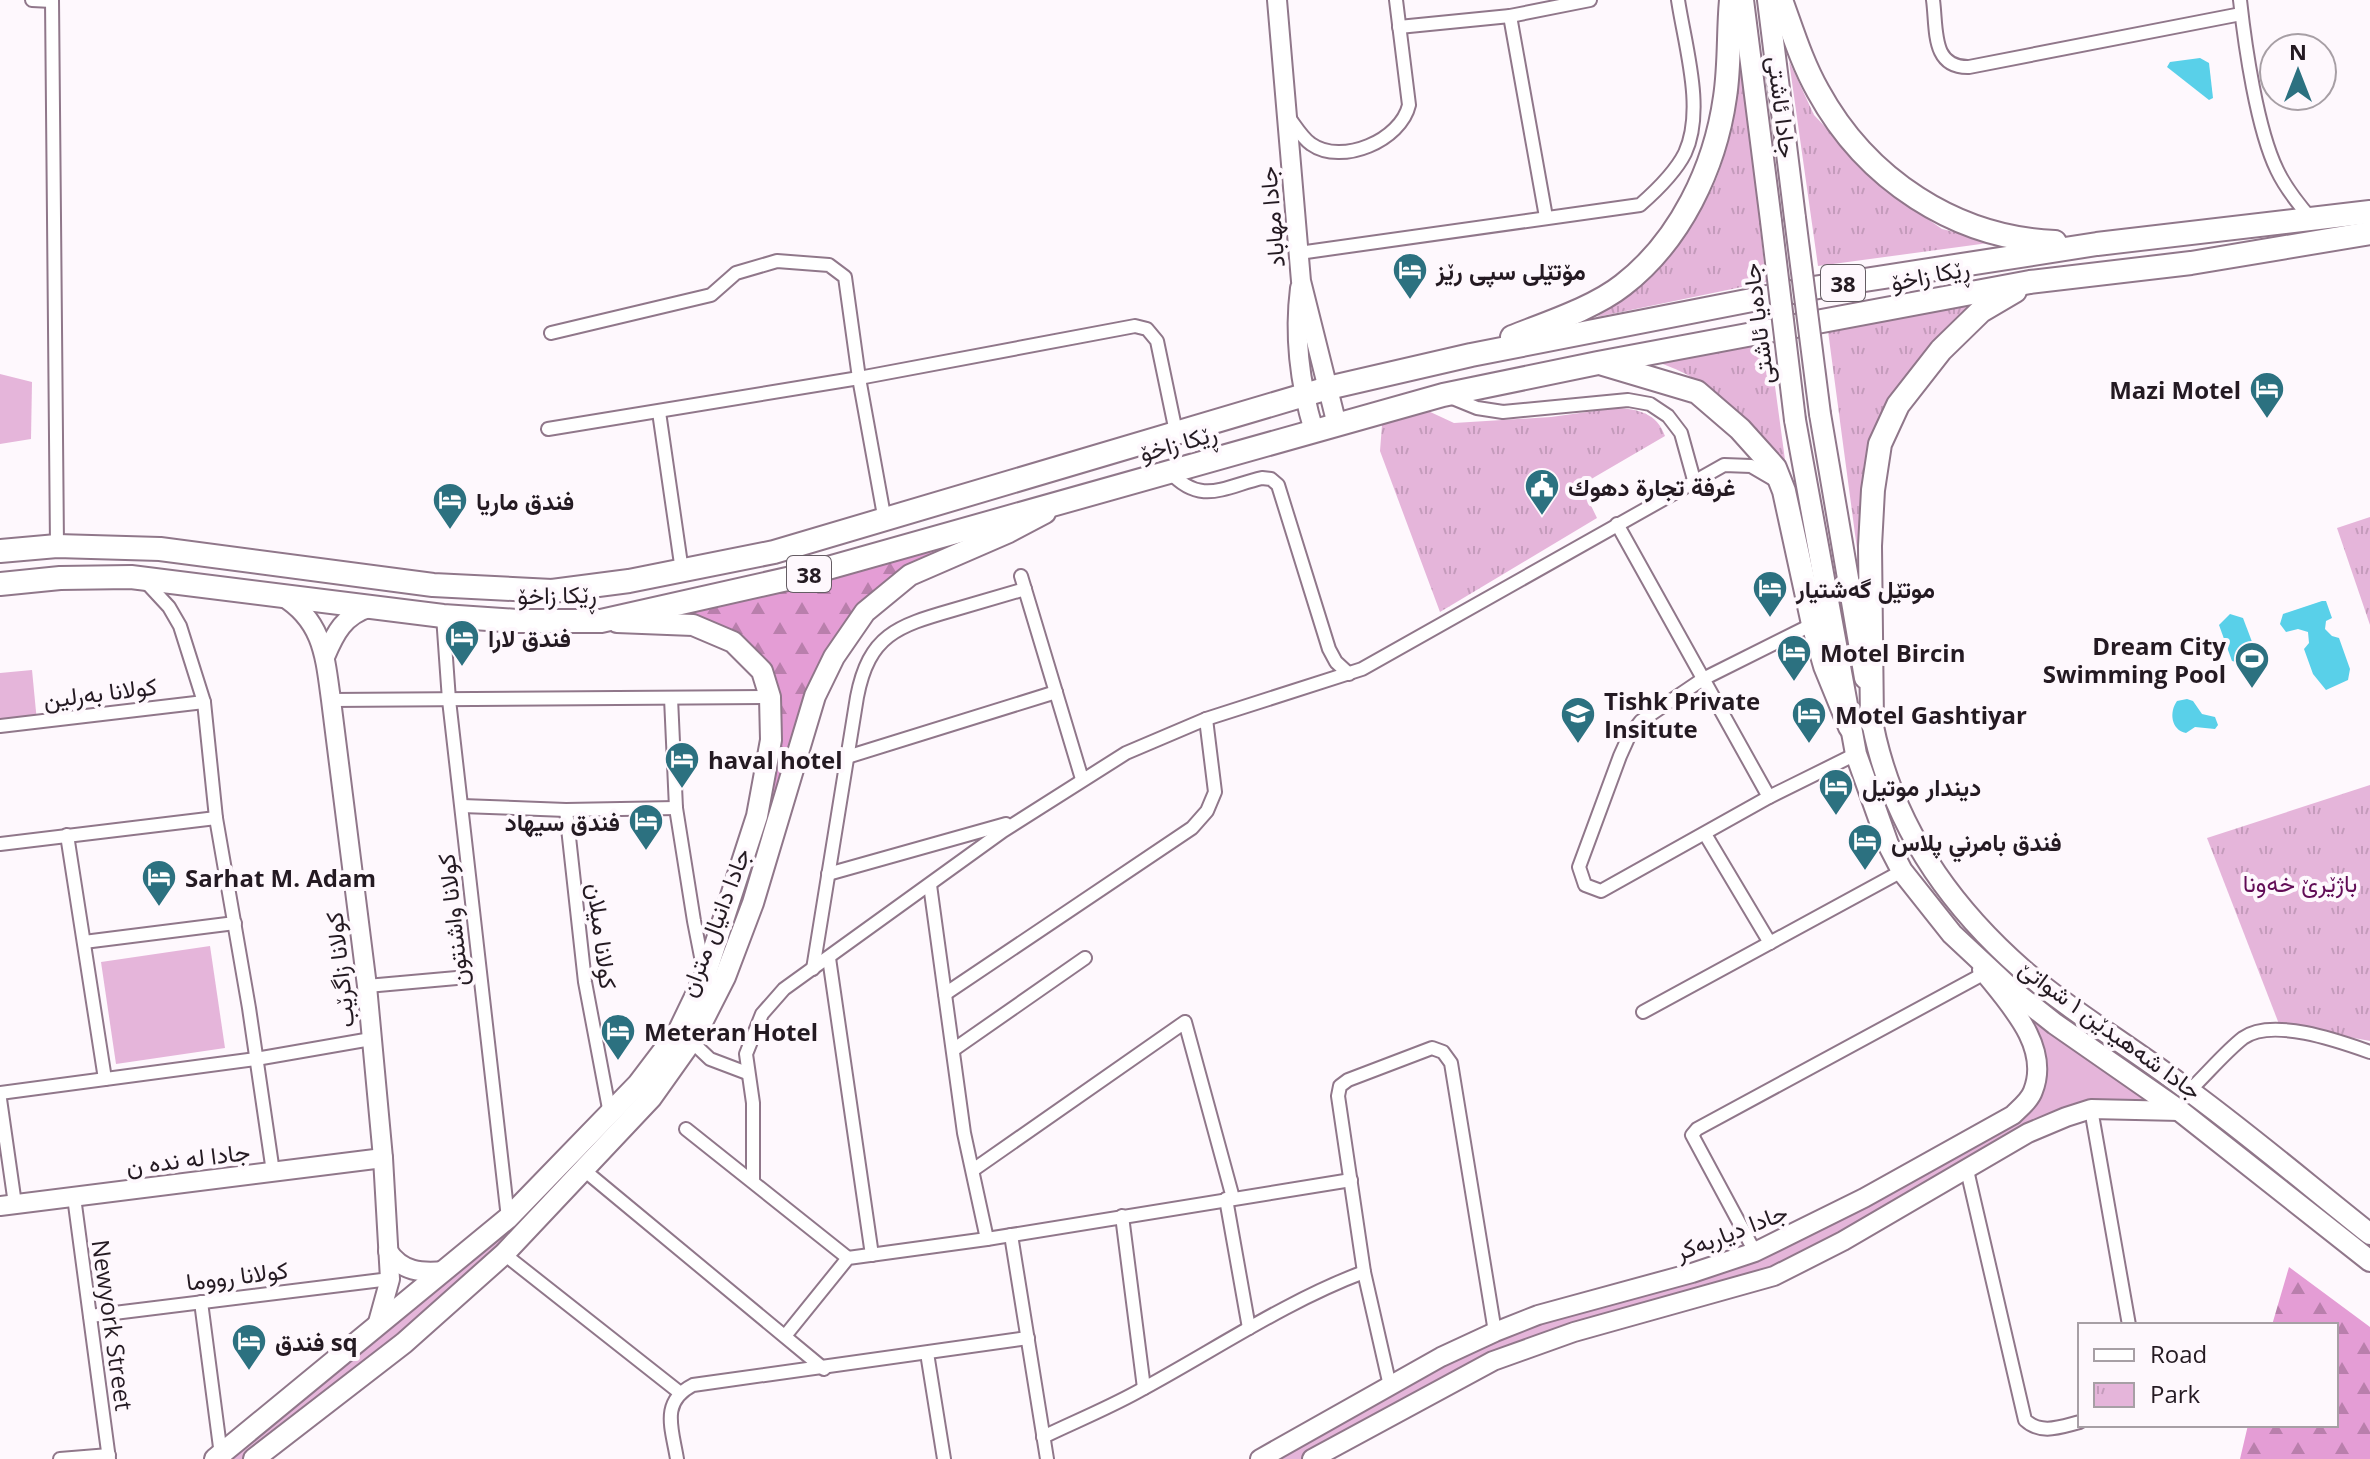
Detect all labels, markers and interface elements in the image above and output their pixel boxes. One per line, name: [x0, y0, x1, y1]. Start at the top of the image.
north arrow: [2258, 32, 2338, 112]
text: N: [2289, 36, 2307, 66]
street label: جادا ئاشتی: [1760, 54, 1806, 160]
street label: جادا مهاباد: [1250, 165, 1292, 269]
street label: ڕێکا زاخۆ: [1888, 250, 1973, 302]
hotel icon: مۆتێلی سپی رێز: [1391, 251, 1429, 301]
place label: مۆتێلی سپی رێز: [1435, 254, 1586, 288]
street label: جادەیا ئاشتی: [1733, 262, 1781, 386]
road number: 38: [1821, 265, 1865, 301]
hotel icon: Mazi Motel: [2248, 370, 2286, 420]
place label: Mazi Motel: [2109, 373, 2241, 406]
street label: ڕێکا زاخۆ: [1135, 415, 1222, 473]
public building icon: غرفة تجارة دهوك: [1523, 467, 1561, 517]
place label: غرفة تجارة دهوك: [1568, 470, 1736, 503]
hotel icon: فندق ماريا: [431, 481, 469, 531]
place label: فندق ماريا: [476, 484, 574, 517]
road number: 38: [787, 556, 831, 592]
hotel icon: موتێل گەشتیار: [1751, 569, 1789, 619]
place label: موتێل گەشتیار: [1795, 572, 1935, 605]
street label: ڕێکا زاخۆ: [517, 577, 597, 615]
hotel icon: فندق لارا: [443, 618, 481, 668]
place label: فندق لارا: [488, 621, 571, 654]
place label: Dream City Swimming Pool: [2043, 629, 2226, 690]
hotel icon: Motel Bircin: [1775, 633, 1813, 683]
place label: Motel Bircin: [1820, 636, 1965, 669]
sports icon: Dream City Swimming Pool: [2233, 640, 2271, 690]
street label: كولانا بەرلین: [41, 669, 159, 715]
place label: Tishk Private Insitute: [1604, 684, 1760, 745]
school or university icon: Tishk Private Insitute: [1559, 695, 1597, 745]
hotel icon: Motel Gashtiyar: [1790, 695, 1828, 745]
place label: Motel Gashtiyar: [1835, 698, 2027, 731]
hotel icon: haval hotel: [663, 740, 701, 790]
place label: haval hotel: [708, 743, 843, 776]
hotel icon: ديندار موتيل: [1817, 767, 1855, 817]
place label: ديندار موتيل: [1862, 770, 1981, 803]
hotel icon: فندق سيهاد: [627, 802, 665, 852]
place label: فندق سيهاد: [505, 805, 620, 838]
hotel icon: فندق بامرني پلاس: [1846, 822, 1884, 872]
place label: فندق بامرني پلاس: [1891, 825, 2062, 863]
street label: جادا دانيال متران: [670, 843, 758, 1001]
street label: كولانا واشنتون: [429, 852, 475, 988]
hotel icon: Sarhat M. Adam: [140, 858, 178, 908]
place label: Sarhat M. Adam: [185, 861, 376, 894]
park label: باژێرێ خه‌ونا: [2243, 866, 2357, 899]
street label: كولانا ميلان: [580, 881, 626, 991]
street label: كولانا زاگرێب: [317, 911, 361, 1029]
street label: جادا شەهیدێن ١ شواتێ: [2013, 951, 2209, 1107]
hotel icon: Meteran Hotel: [599, 1012, 637, 1062]
place label: Meteran Hotel: [644, 1015, 818, 1048]
street label: جادا له نده ن: [124, 1134, 252, 1182]
street label: جادا دیاربه‌كر: [1669, 1194, 1792, 1268]
street label: Newyork Street: [85, 1237, 141, 1413]
street label: كولانا رووما: [184, 1252, 290, 1298]
hotel icon: فندق sq: [230, 1322, 268, 1372]
legend: [2078, 1323, 2338, 1427]
place label: فندق sq: [275, 1325, 358, 1358]
text: Road: [2150, 1337, 2207, 1370]
text: Park: [2150, 1377, 2201, 1410]

